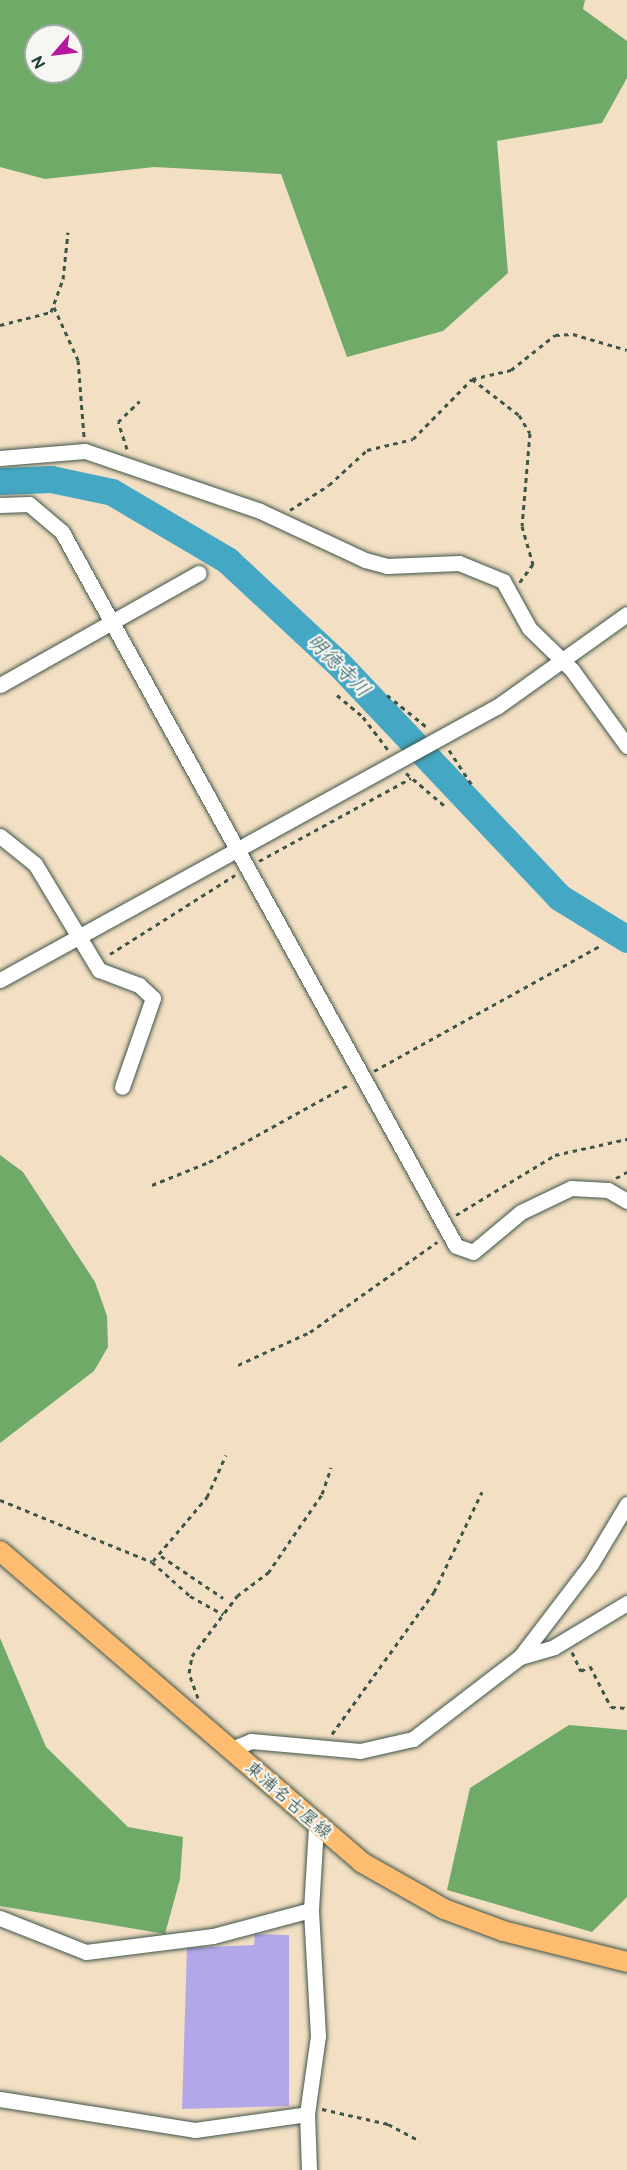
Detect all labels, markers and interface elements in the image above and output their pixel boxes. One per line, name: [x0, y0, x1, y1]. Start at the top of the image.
north arrow: [24, 24, 84, 84]
text: N: [28, 52, 51, 72]
water label: 明徳寺川: [301, 629, 375, 703]
street label: 東浦名古屋線: [240, 1757, 336, 1845]

